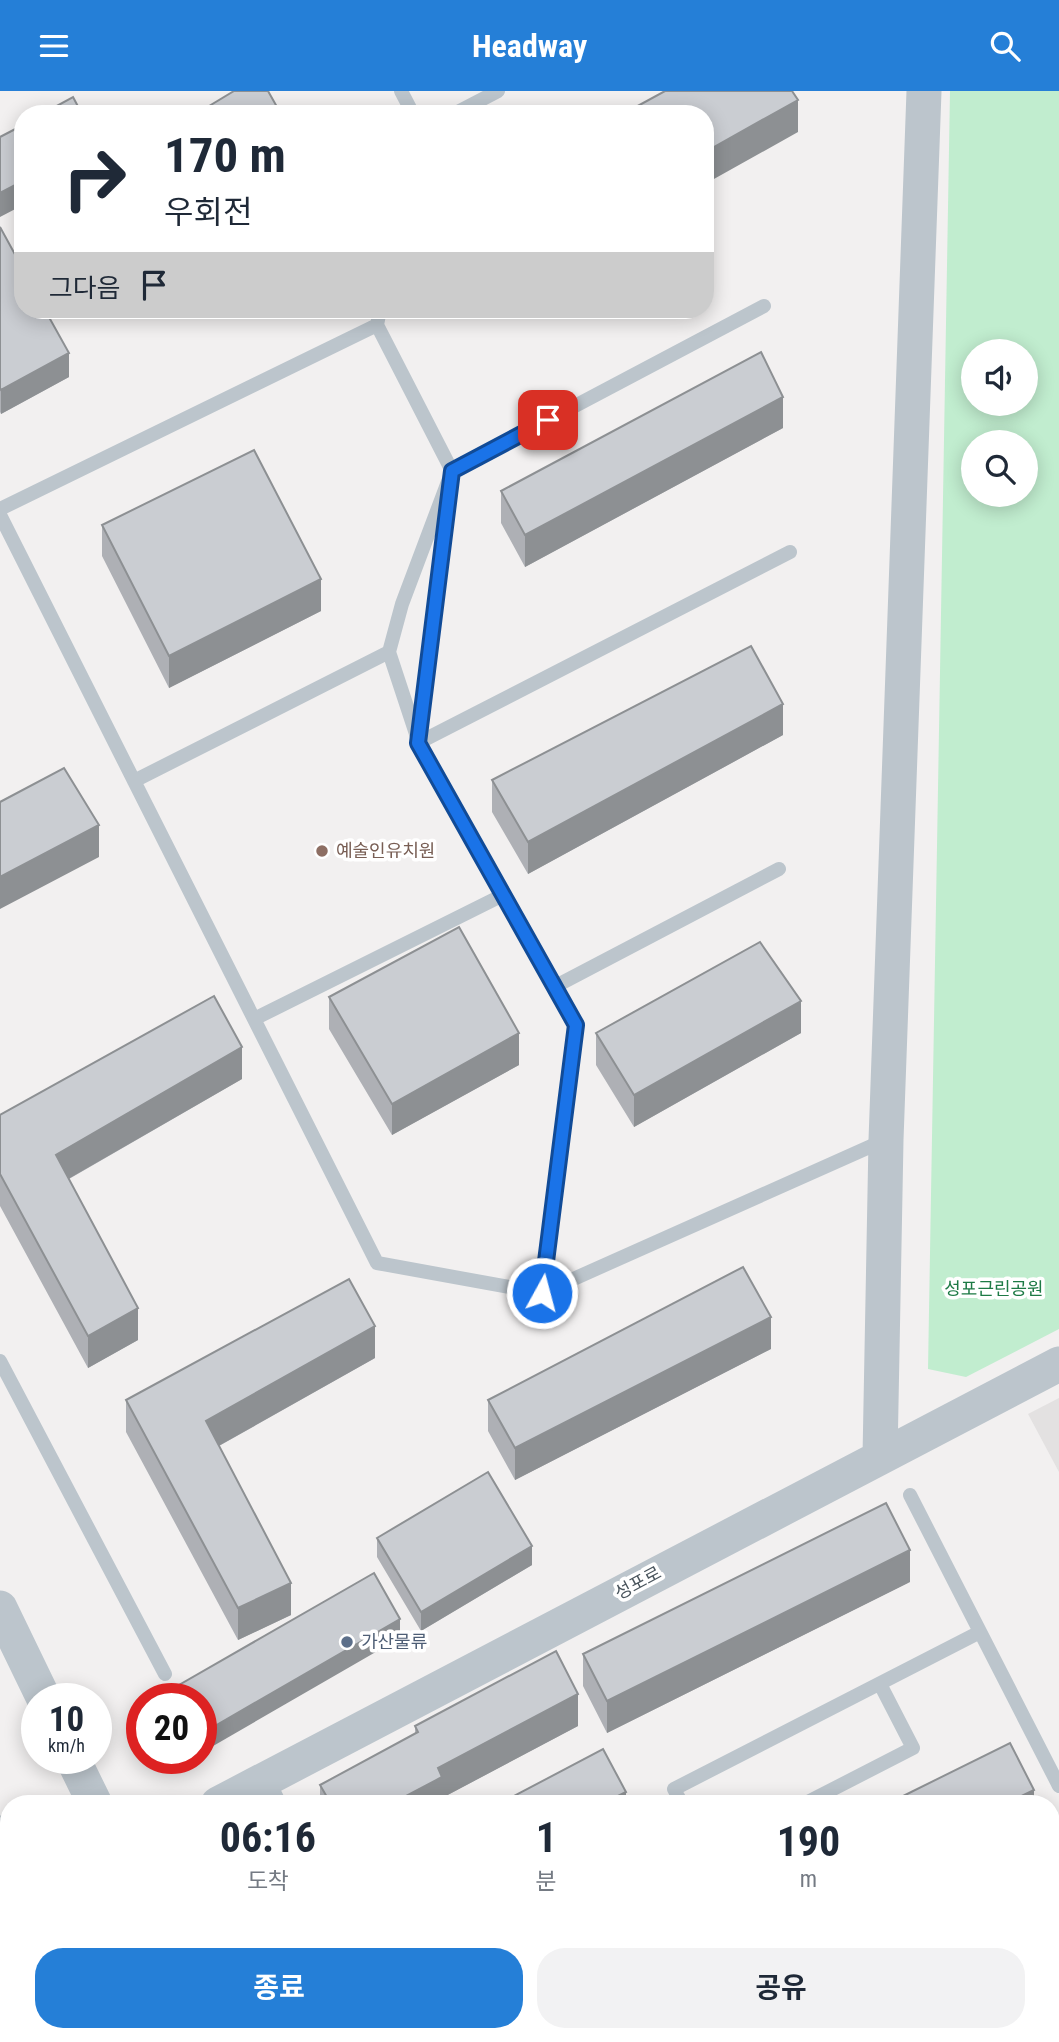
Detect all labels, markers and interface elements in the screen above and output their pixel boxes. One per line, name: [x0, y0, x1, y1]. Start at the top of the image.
icon: menu: [35, 27, 73, 65]
text: Headway: [472, 27, 587, 65]
icon: search: [986, 27, 1024, 65]
text: 170 m: [164, 127, 286, 184]
icon: right: [49, 133, 140, 224]
text: 우회전: [164, 193, 252, 231]
icon: arrive: [135, 266, 173, 304]
text: 그다음: [49, 273, 121, 303]
map controls: [961, 339, 1038, 507]
button: sound: [961, 339, 1038, 416]
pin: [518, 390, 578, 450]
icon: arrive: [529, 401, 567, 439]
button: search: [961, 430, 1038, 507]
place label: 예술인유치원: [336, 840, 435, 861]
marker: 예술인유치원: [314, 843, 330, 859]
position arrow: [505, 1256, 579, 1330]
park label: 성포근린공원: [944, 1278, 1044, 1299]
street label: 성포로: [611, 1562, 665, 1603]
place label: 가산물류: [361, 1631, 427, 1652]
marker: 가산물류: [339, 1634, 355, 1650]
speed limit sign: 20: [126, 1683, 217, 1774]
text: 10: [49, 1699, 84, 1740]
text: km/h: [48, 1735, 85, 1756]
text: 06:16: [220, 1813, 316, 1862]
text: 1: [536, 1813, 557, 1862]
text: 190: [777, 1817, 840, 1866]
text: m: [800, 1866, 817, 1893]
text: 도착: [247, 1868, 289, 1895]
text: 분: [536, 1868, 557, 1895]
button: 종료: [35, 1948, 523, 2028]
button: 공유: [537, 1948, 1025, 2028]

